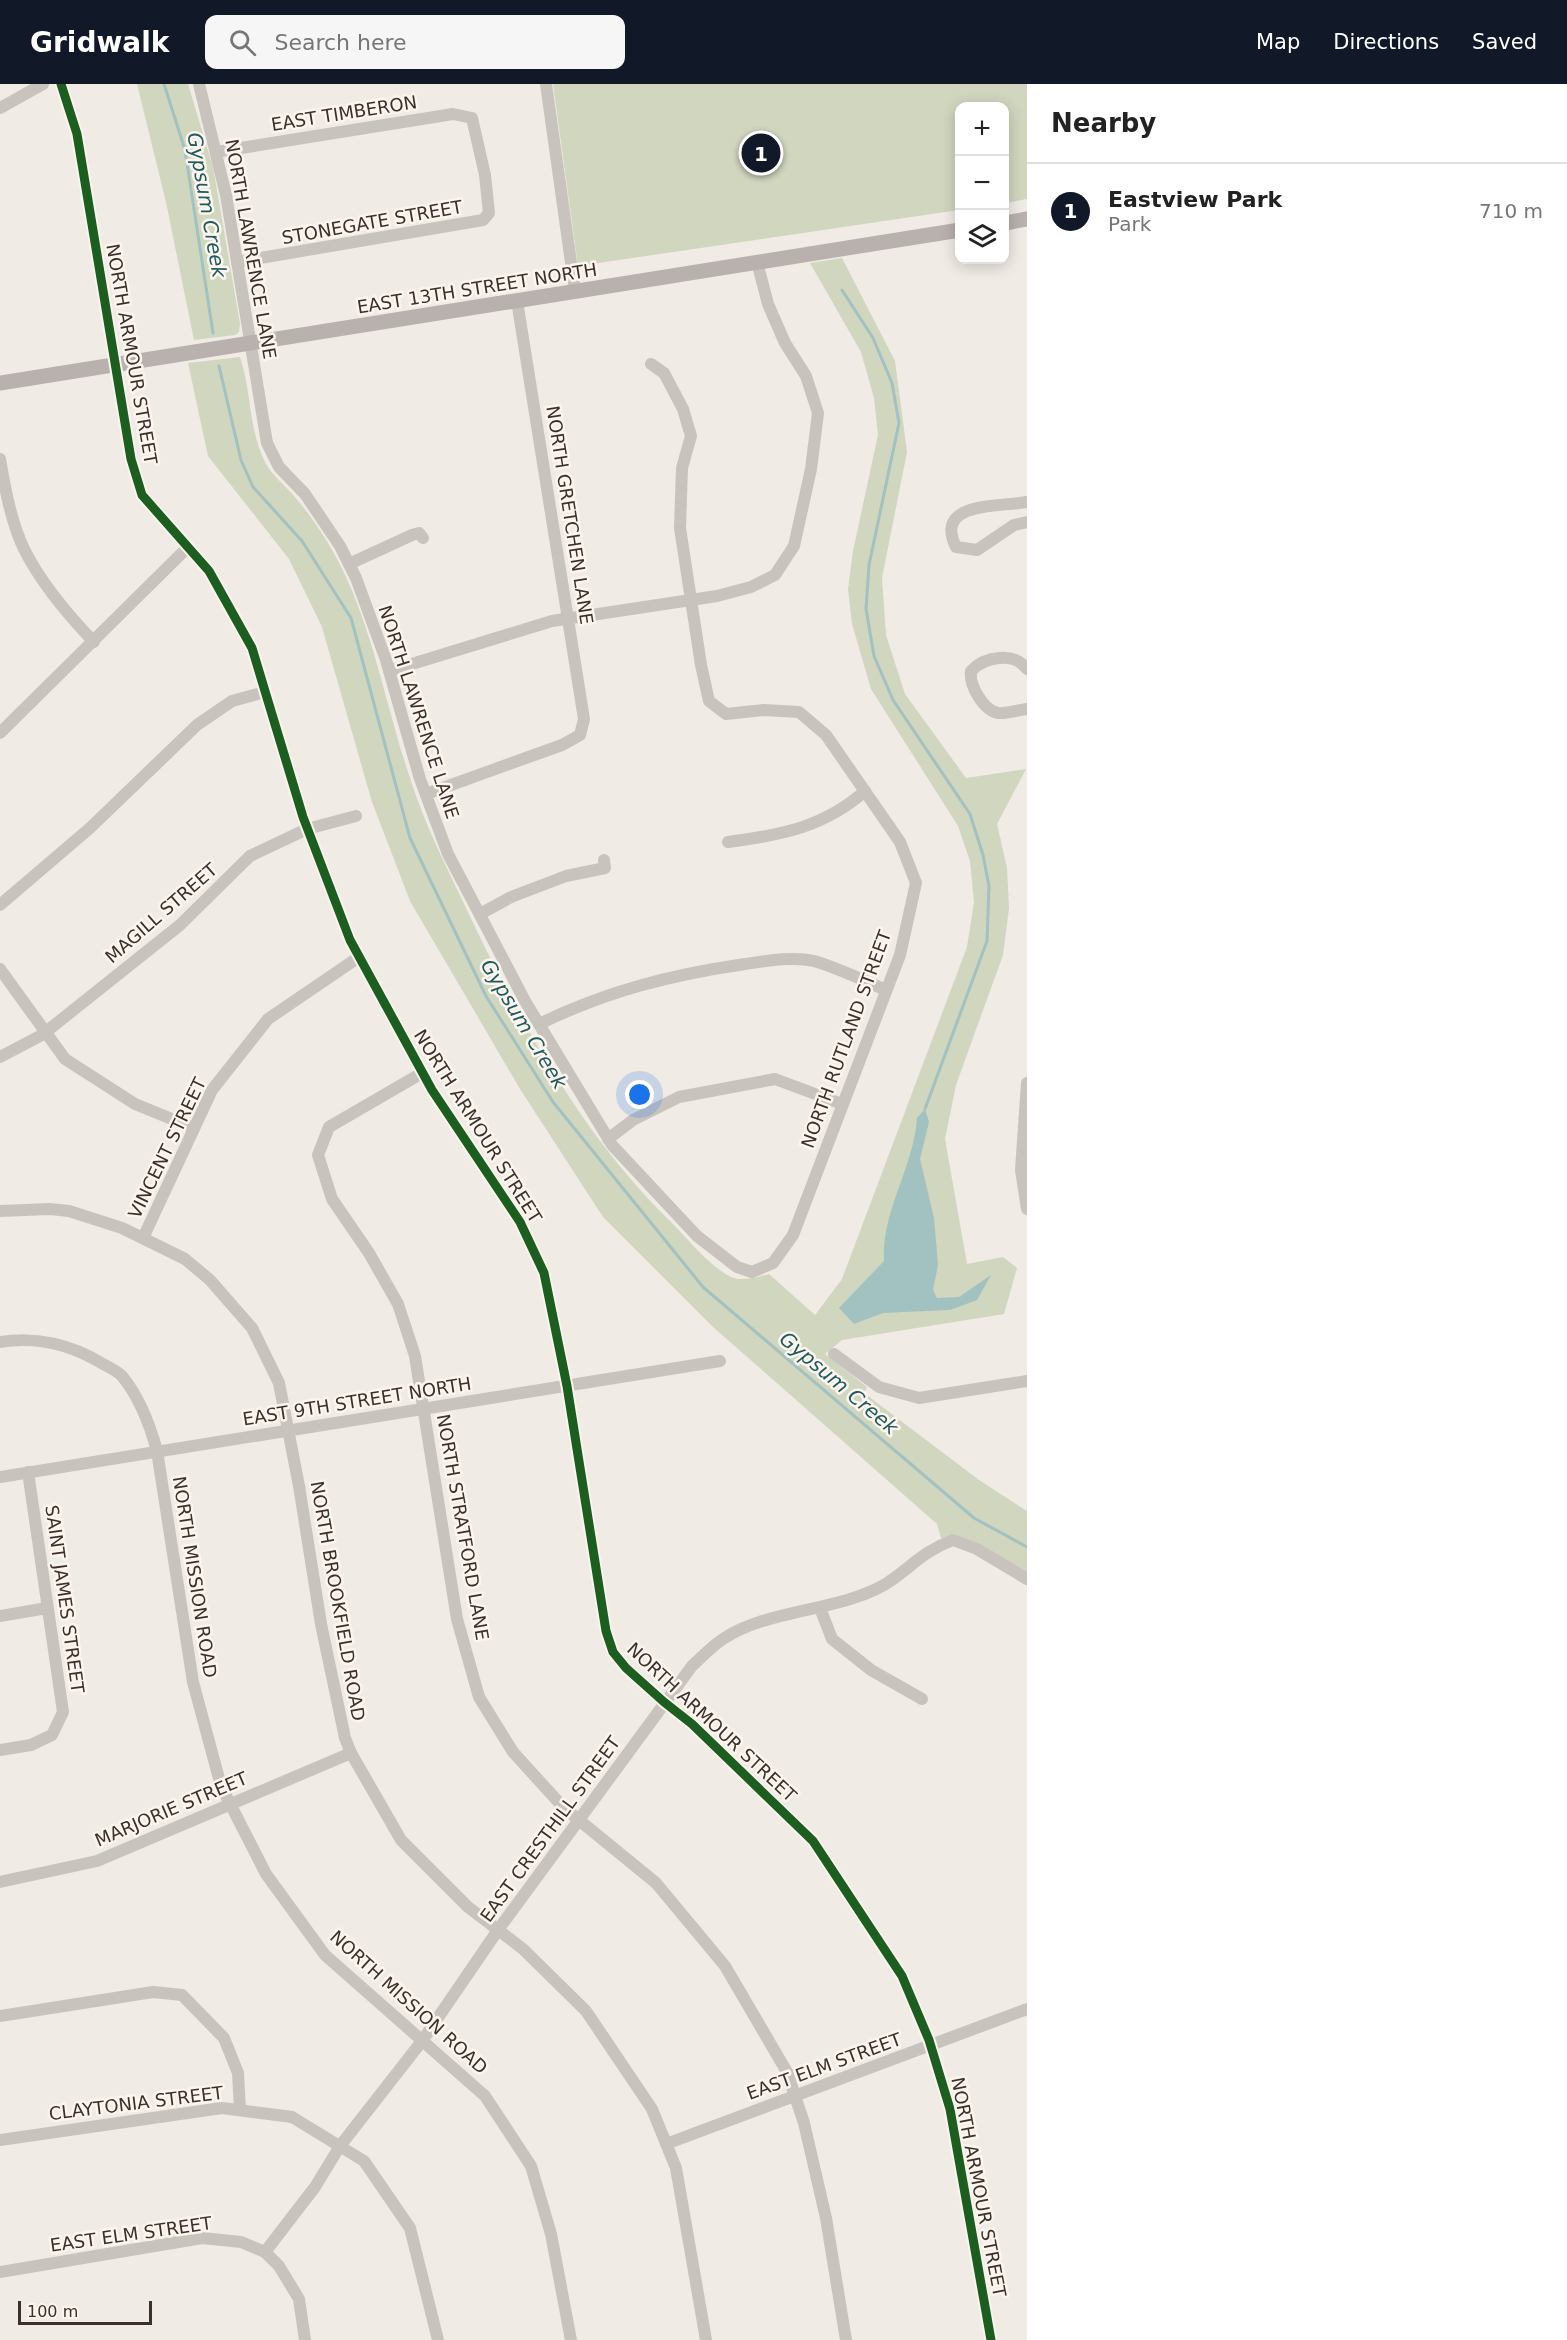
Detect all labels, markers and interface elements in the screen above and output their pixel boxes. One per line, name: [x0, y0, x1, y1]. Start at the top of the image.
search box: [205, 15, 625, 69]
text: Gridwalk: [30, 26, 169, 59]
icon: search: [226, 26, 259, 59]
text: Search here: [274, 30, 407, 55]
text: Map: [1256, 30, 1300, 54]
text: Directions: [1333, 30, 1439, 54]
text: Saved: [1472, 30, 1537, 54]
street label: EAST TIMBERON: [269, 91, 419, 135]
map controls: [955, 102, 1009, 264]
button: +: [955, 102, 1009, 156]
text: Nearby: [1051, 108, 1156, 138]
water label: Gypsum Creek: [182, 130, 232, 281]
pin: 1: [742, 130, 780, 176]
street label: NORTH LAWRENCE LANE: [221, 137, 281, 361]
button: −: [955, 156, 1009, 210]
text: Eastview Park: [1108, 187, 1282, 212]
street label: STONEGATE STREET: [280, 196, 465, 248]
text: 1: [1064, 199, 1077, 223]
text: 710 m: [1479, 199, 1543, 223]
button: layers: [955, 210, 1009, 264]
text: Park: [1108, 212, 1151, 236]
street label: NORTH ARMOUR STREET: [102, 242, 162, 467]
street label: EAST 13TH STREET NORTH: [355, 259, 599, 317]
street label: NORTH GRETCHEN LANE: [542, 404, 598, 626]
street label: NORTH LAWRENCE LANE: [375, 603, 463, 821]
street label: MAGILL STREET: [101, 858, 222, 967]
street label: NORTH RUTLAND STREET: [797, 926, 896, 1151]
water label: Gypsum Creek: [476, 955, 573, 1095]
street label: NORTH ARMOUR STREET: [410, 1026, 547, 1227]
street label: VINCENT STREET: [124, 1073, 211, 1222]
your location: [625, 1080, 654, 1109]
water label: Gypsum Creek: [775, 1326, 904, 1440]
street label: EAST 9TH STREET NORTH: [241, 1373, 473, 1429]
street label: NORTH STRATFORD LANE: [433, 1412, 493, 1642]
street label: NORTH MISSION ROAD: [169, 1475, 221, 1679]
street label: NORTH BROOKFIELD ROAD: [307, 1479, 369, 1723]
street label: SAINT JAMES STREET: [41, 1504, 89, 1695]
street label: NORTH ARMOUR STREET: [623, 1638, 802, 1807]
street label: EAST CRESTHILL STREET: [476, 1731, 625, 1926]
street label: MARJORIE STREET: [92, 1767, 251, 1851]
street label: NORTH MISSION ROAD: [326, 1926, 492, 2078]
street label: EAST ELM STREET: [744, 2028, 905, 2104]
street label: NORTH ARMOUR STREET: [947, 2075, 1011, 2300]
street label: CLAYTONIA STREET: [48, 2082, 225, 2124]
street label: EAST ELM STREET: [49, 2212, 214, 2256]
scale bar: [18, 2298, 152, 2326]
text: 100 m: [27, 2302, 78, 2321]

